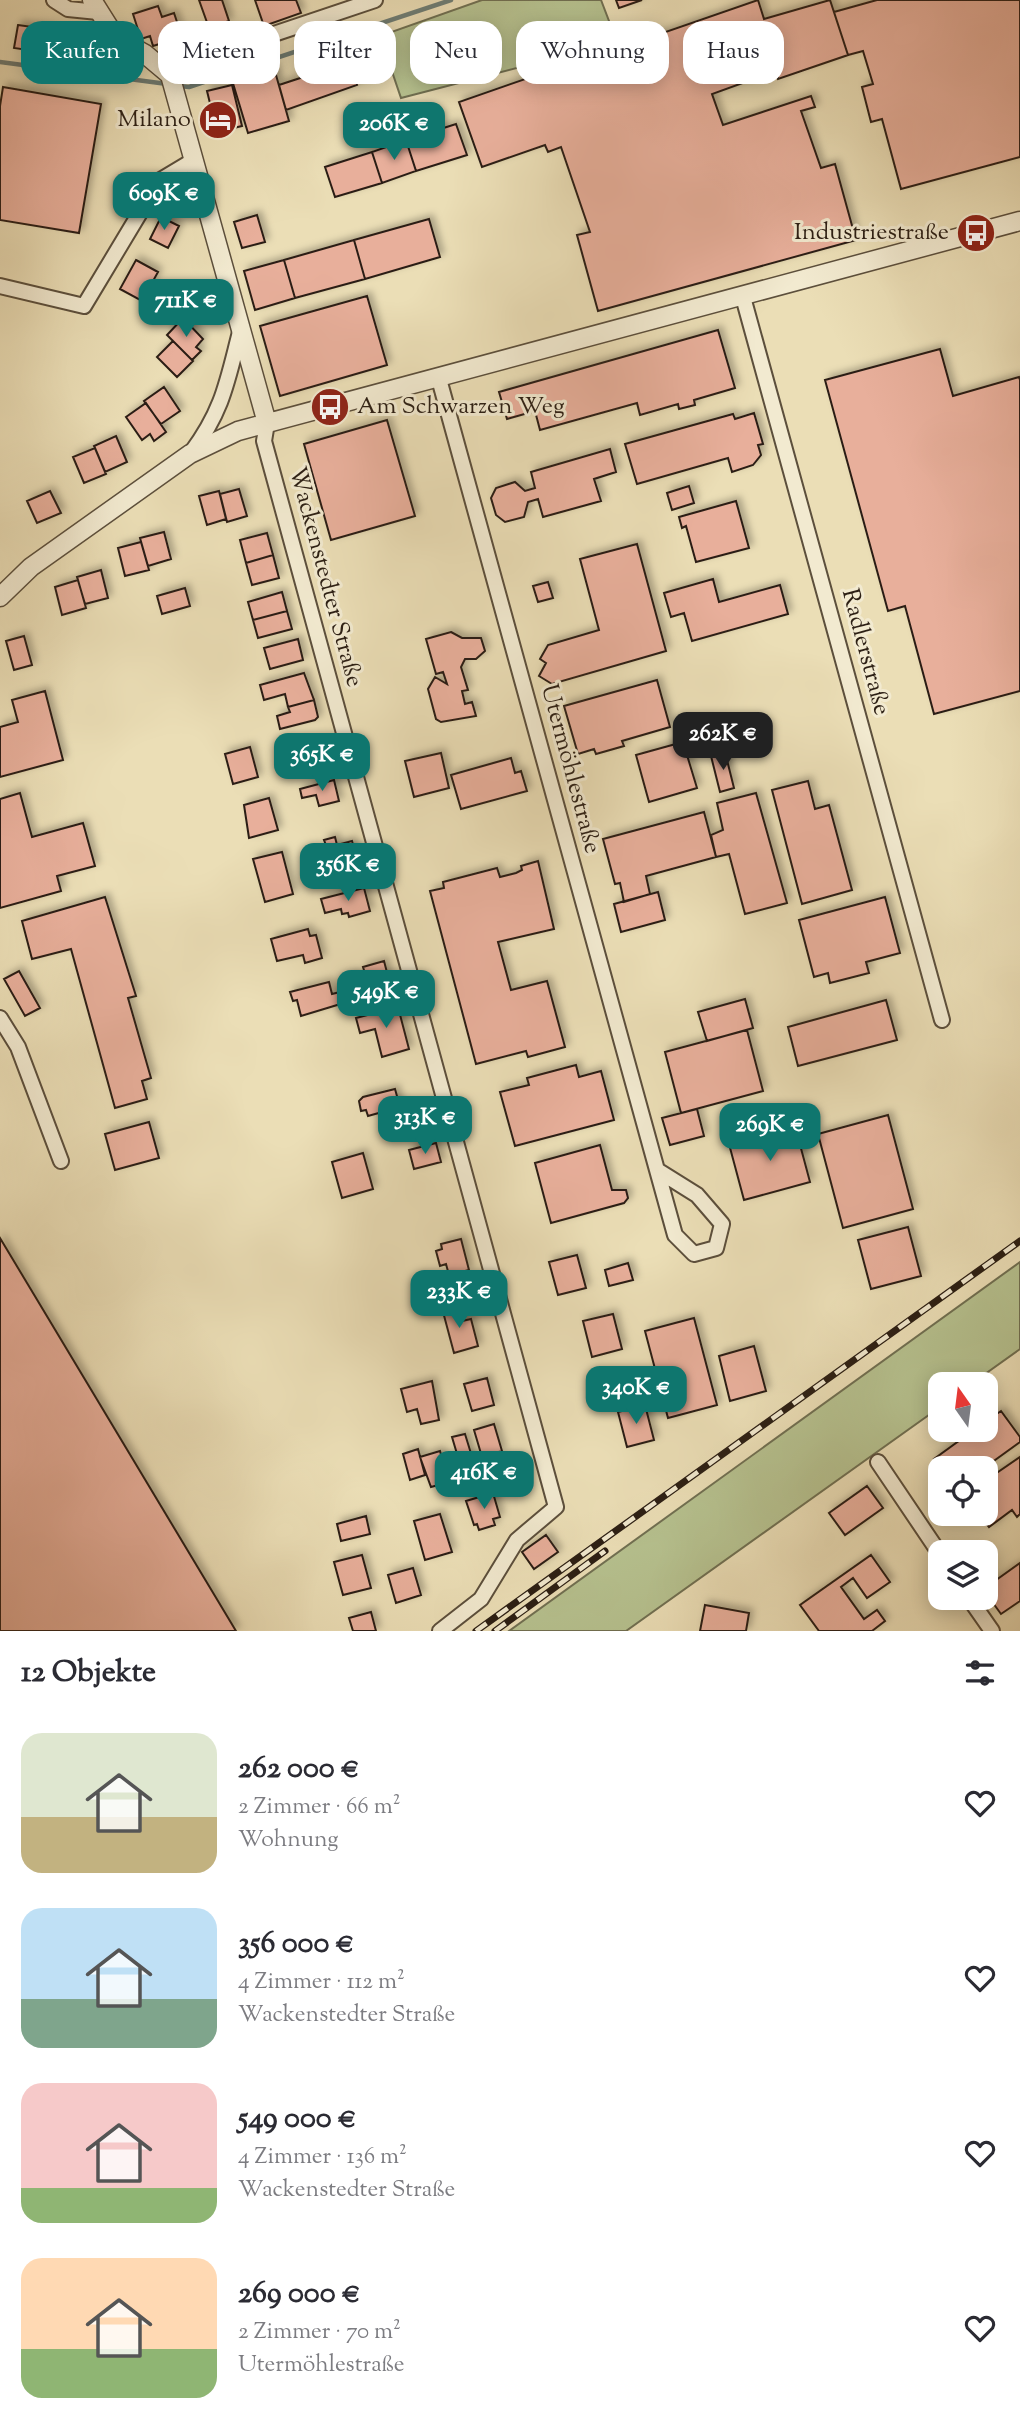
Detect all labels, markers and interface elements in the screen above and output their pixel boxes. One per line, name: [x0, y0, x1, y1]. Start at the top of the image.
chip: Kaufen: [21, 21, 144, 84]
chip: Mieten: [158, 21, 280, 84]
chip: Filter: [294, 21, 396, 84]
chip: Neu: [410, 21, 502, 84]
chip: Wohnung: [516, 21, 669, 84]
chip: Haus: [683, 21, 784, 84]
hotel icon: Milano: [197, 99, 239, 141]
pin: 206K €: [337, 102, 451, 162]
place label: Milano: [117, 103, 191, 137]
text: 206K €: [359, 108, 429, 141]
pin: 609K €: [107, 173, 221, 232]
text: 609K €: [129, 178, 199, 211]
bus stop icon: Industriestraße: [955, 212, 997, 254]
place label: Industriestraße: [794, 216, 949, 250]
pin: 711K €: [129, 280, 243, 339]
text: 711K €: [155, 285, 217, 318]
bus stop icon: Am Schwarzen Weg: [309, 386, 351, 428]
place label: Am Schwarzen Weg: [357, 390, 565, 424]
street label: Wackenstedter Straße: [279, 463, 371, 691]
street label: Radlerstraße: [832, 585, 898, 719]
street label: Utermöhlestraße: [531, 681, 609, 857]
pin: 262K €: [666, 712, 780, 772]
text: 262K €: [689, 718, 757, 751]
pin: 365K €: [265, 734, 379, 793]
text: 365K €: [290, 739, 354, 772]
pin: 356K €: [291, 844, 405, 903]
text: 356K €: [316, 849, 380, 882]
pin: 549K €: [329, 970, 443, 1030]
text: 549K €: [353, 976, 419, 1009]
pin: 313K €: [368, 1096, 482, 1156]
text: 313K €: [394, 1102, 456, 1135]
pin: 269K €: [713, 1104, 827, 1163]
text: 269K €: [735, 1109, 805, 1142]
pin: 233K €: [402, 1270, 516, 1330]
text: 233K €: [426, 1276, 492, 1309]
pin: 340K €: [579, 1366, 693, 1426]
text: 340K €: [602, 1372, 670, 1405]
north arrow: [928, 1372, 998, 1442]
map controls: [928, 1372, 998, 1610]
pin: 416K €: [427, 1452, 541, 1511]
button: locate: [928, 1456, 998, 1526]
text: 416K €: [451, 1457, 517, 1490]
button: layers: [928, 1540, 998, 1610]
text: 12 Objekte: [21, 1652, 156, 1695]
icon: filters: [961, 1654, 999, 1692]
text: 262 000 €: [238, 1748, 360, 1791]
icon: home: [77, 1761, 161, 1845]
icon: heart: [961, 1784, 999, 1822]
text: 2 Zimmer · 66 m²: [238, 1791, 400, 1824]
text: Wohnung: [238, 1824, 338, 1857]
text: 356 000 €: [238, 1923, 354, 1966]
icon: home: [77, 1936, 161, 2020]
icon: heart: [961, 1959, 999, 1997]
text: 4 Zimmer · 112 m²: [238, 1966, 405, 1999]
text: Wackenstedter Straße: [238, 1999, 455, 2032]
text: 549 000 €: [238, 2098, 357, 2141]
icon: home: [77, 2111, 161, 2195]
icon: heart: [961, 2134, 999, 2172]
text: 4 Zimmer · 136 m²: [238, 2141, 407, 2174]
text: Wackenstedter Straße: [238, 2174, 455, 2207]
text: 269 000 €: [238, 2273, 360, 2316]
icon: home: [77, 2286, 161, 2370]
icon: heart: [961, 2309, 999, 2347]
text: 2 Zimmer · 70 m²: [238, 2316, 401, 2349]
text: Utermöhlestraße: [238, 2349, 405, 2382]

